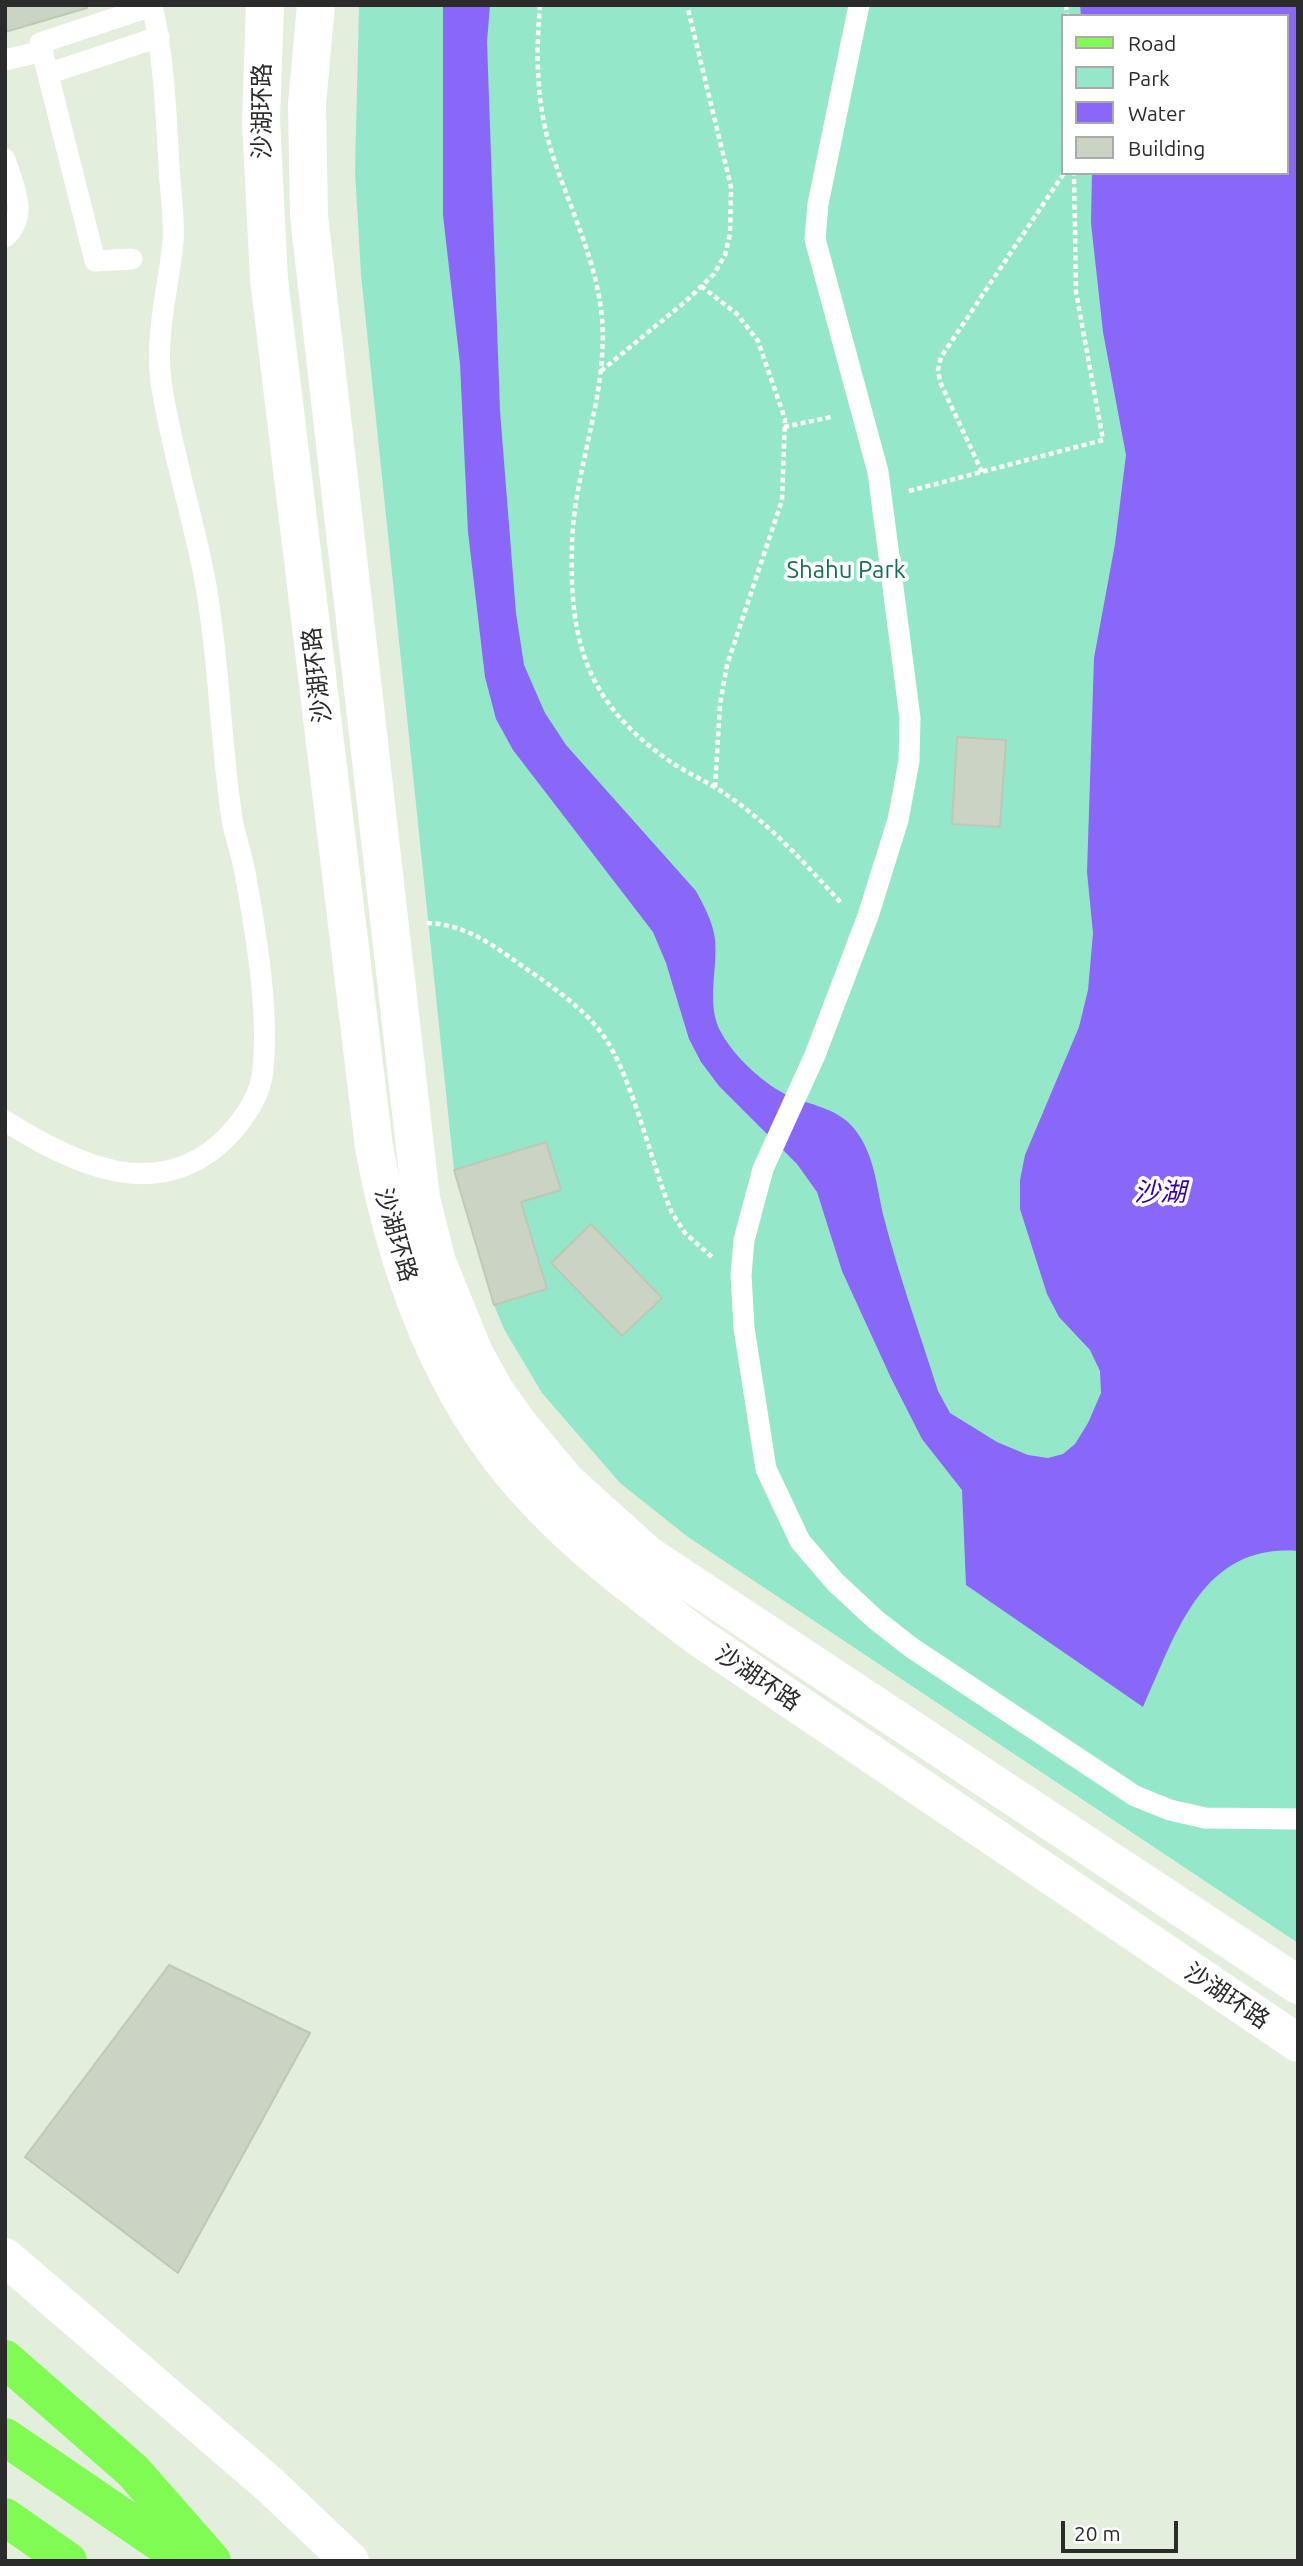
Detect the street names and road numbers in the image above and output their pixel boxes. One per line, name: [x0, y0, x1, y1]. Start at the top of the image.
street label: 沙湖环路: [248, 63, 276, 159]
street label: 沙湖环路: [297, 626, 337, 724]
street label: 沙湖环路: [369, 1185, 423, 1285]
street label: 沙湖环路: [710, 1639, 806, 1717]
street label: 沙湖环路: [1179, 1957, 1275, 2035]

